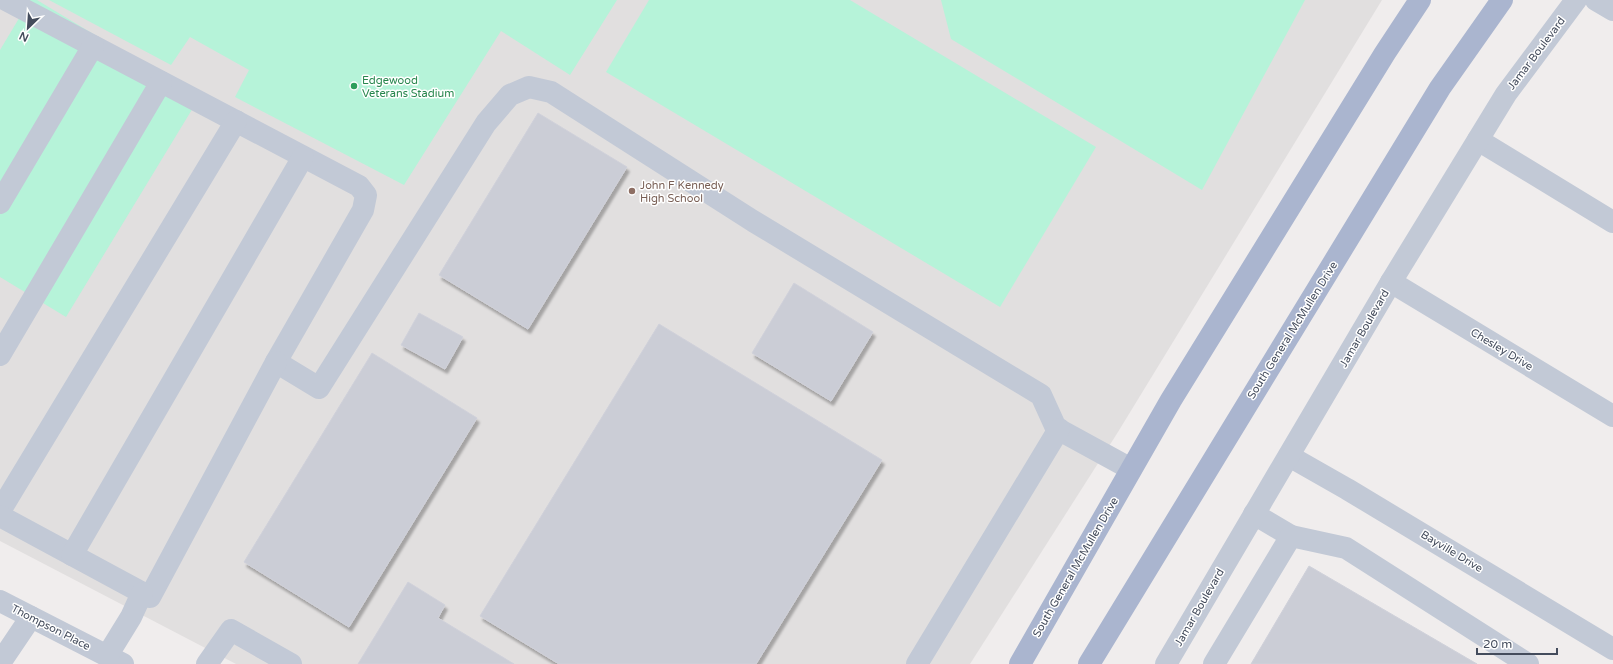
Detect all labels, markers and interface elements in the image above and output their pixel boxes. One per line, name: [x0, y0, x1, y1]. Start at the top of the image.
north arrow: [8, 8, 48, 48]
street label: Jamar Boulevard: [1505, 14, 1568, 92]
text: N: [17, 29, 31, 44]
place label: Edgewood Veterans Stadium: [362, 74, 454, 100]
marker: Edgewood Veterans Stadium: [349, 81, 359, 91]
place label: John F Kennedy High School: [640, 179, 724, 205]
marker: John F Kennedy High School: [627, 186, 637, 196]
street label: South General McMullen Drive: [1245, 259, 1340, 401]
street label: Jamar Boulevard: [1337, 287, 1392, 369]
street label: Chesley Drive: [1468, 326, 1535, 373]
street label: South General McMullen Drive: [1030, 495, 1121, 639]
street label: Bayville Drive: [1418, 528, 1485, 575]
street label: Jamar Boulevard: [1172, 566, 1227, 648]
street label: Thompson Place: [9, 602, 92, 653]
scale bar: [1477, 630, 1557, 656]
text: 20 m: [1483, 637, 1512, 651]

